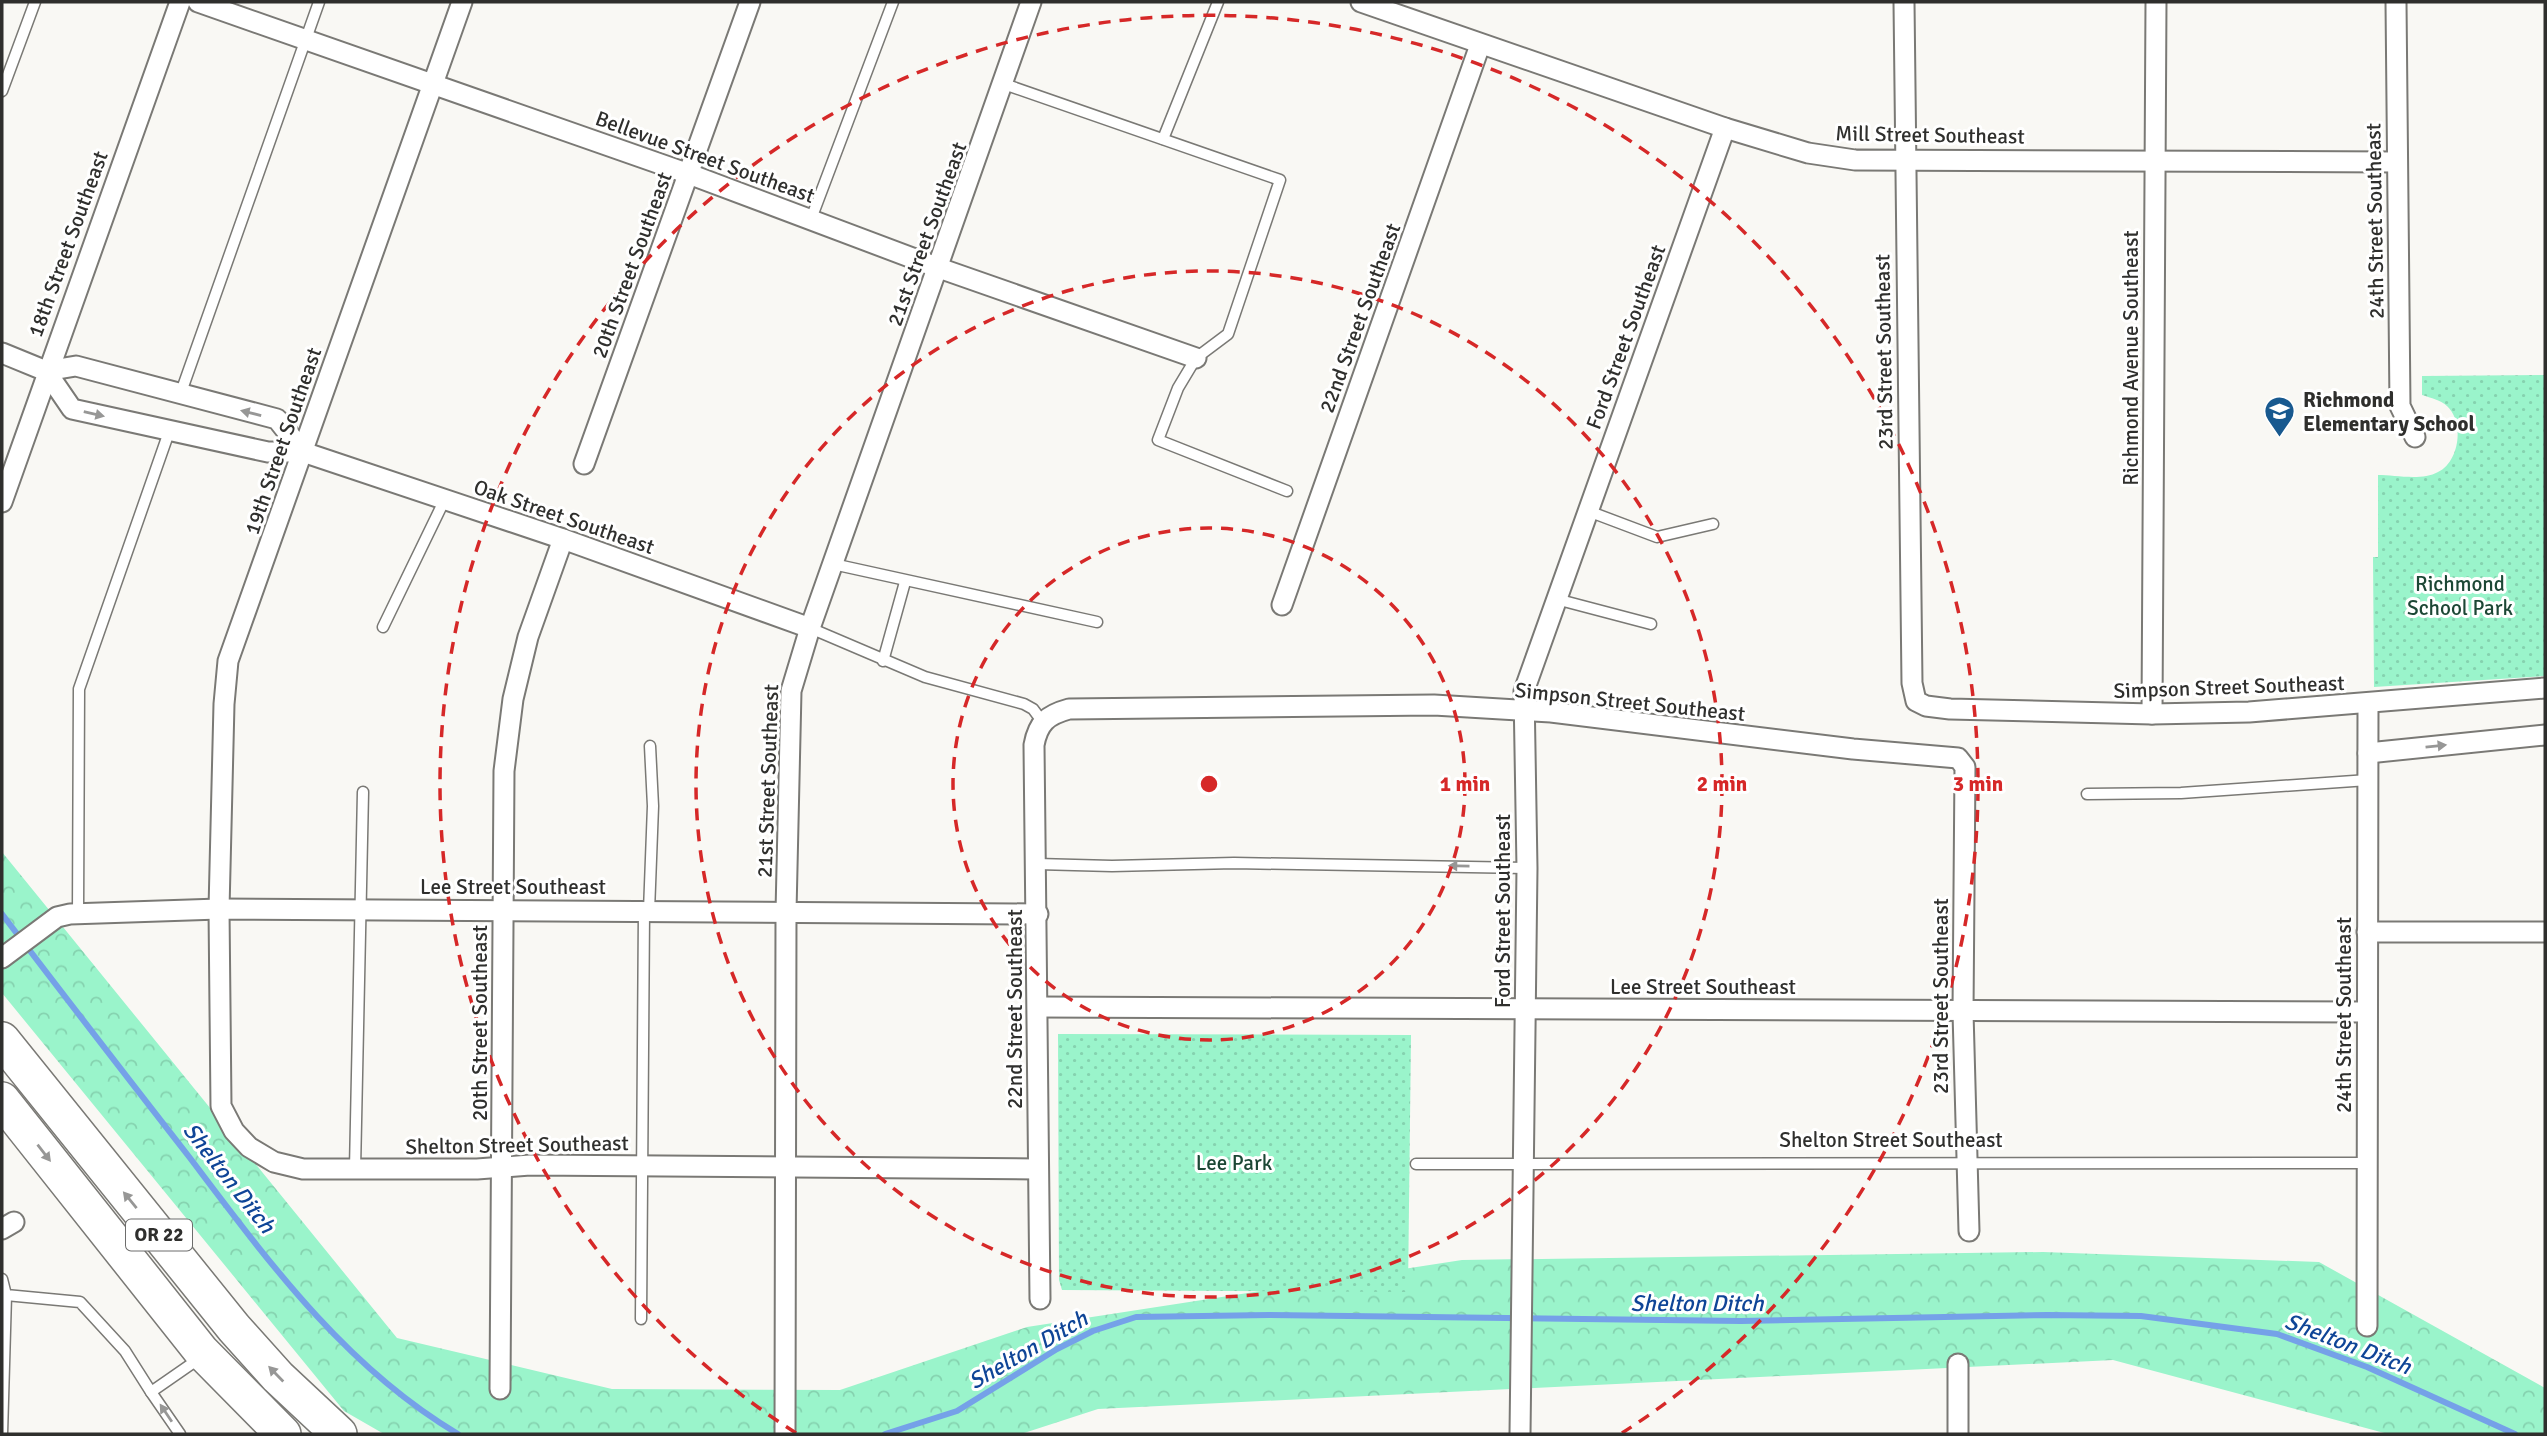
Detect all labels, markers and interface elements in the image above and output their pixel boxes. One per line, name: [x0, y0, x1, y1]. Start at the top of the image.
street label: Bellevue Street Southeast: [592, 105, 818, 209]
street label: Mill Street Southeast: [1835, 120, 2025, 150]
street label: 24th Street Southeast: [2360, 123, 2390, 319]
street label: 21st Street Southeast: [882, 139, 972, 329]
street label: 18th Street Southeast: [22, 147, 114, 341]
street label: 20th Street Southeast: [586, 168, 678, 362]
street label: 22nd Street Southeast: [1314, 220, 1406, 416]
street label: Richmond Avenue Southeast: [2118, 230, 2144, 486]
street label: Ford Street Southeast: [1581, 241, 1671, 433]
street label: 23rd Street Southeast: [1869, 254, 1899, 450]
street label: 19th Street Southeast: [239, 344, 327, 538]
place label: Richmond Elementary School: [2303, 387, 2475, 437]
school or university icon: Richmond Elementary School: [2263, 395, 2297, 439]
one-way arrow: [240, 407, 262, 418]
one-way arrow: [83, 409, 105, 420]
street label: Oak Street Southeast: [470, 474, 658, 560]
park label: Richmond School Park: [2407, 571, 2513, 621]
street label: Simpson Street Southeast: [2113, 670, 2345, 704]
street label: Simpson Street Southeast: [1514, 677, 1746, 727]
street label: 21st Street Southeast: [752, 684, 784, 878]
one-way arrow: [2425, 741, 2447, 752]
text: 1 min: [1440, 771, 1490, 797]
text: 2 min: [1697, 771, 1747, 797]
text: 3 min: [1953, 771, 2003, 797]
centre of rings: [1197, 772, 1221, 796]
street label: Ford Street Southeast: [1490, 814, 1516, 1008]
one-way arrow: [1448, 861, 1470, 872]
street label: Lee Street Southeast: [420, 874, 606, 900]
street label: 23rd Street Southeast: [1928, 898, 1954, 1094]
street label: 22nd Street Southeast: [1002, 909, 1028, 1109]
street label: 24th Street Southeast: [2331, 917, 2357, 1113]
street label: 20th Street Southeast: [467, 925, 493, 1121]
street label: Lee Street Southeast: [1610, 974, 1796, 1000]
water label: Shelton Ditch: [177, 1117, 282, 1240]
street label: Shelton Street Southeast: [1779, 1127, 2003, 1153]
street label: Shelton Street Southeast: [405, 1130, 629, 1160]
one-way arrow: [36, 1144, 51, 1162]
park label: Lee Park: [1196, 1150, 1273, 1176]
one-way arrow: [123, 1191, 138, 1209]
road number: OR 22: [126, 1219, 192, 1250]
water label: Shelton Ditch: [1631, 1289, 1765, 1318]
water label: Shelton Ditch: [963, 1304, 1094, 1396]
water label: Shelton Ditch: [2281, 1307, 2417, 1382]
one-way arrow: [267, 1366, 284, 1383]
one-way arrow: [159, 1403, 172, 1423]

